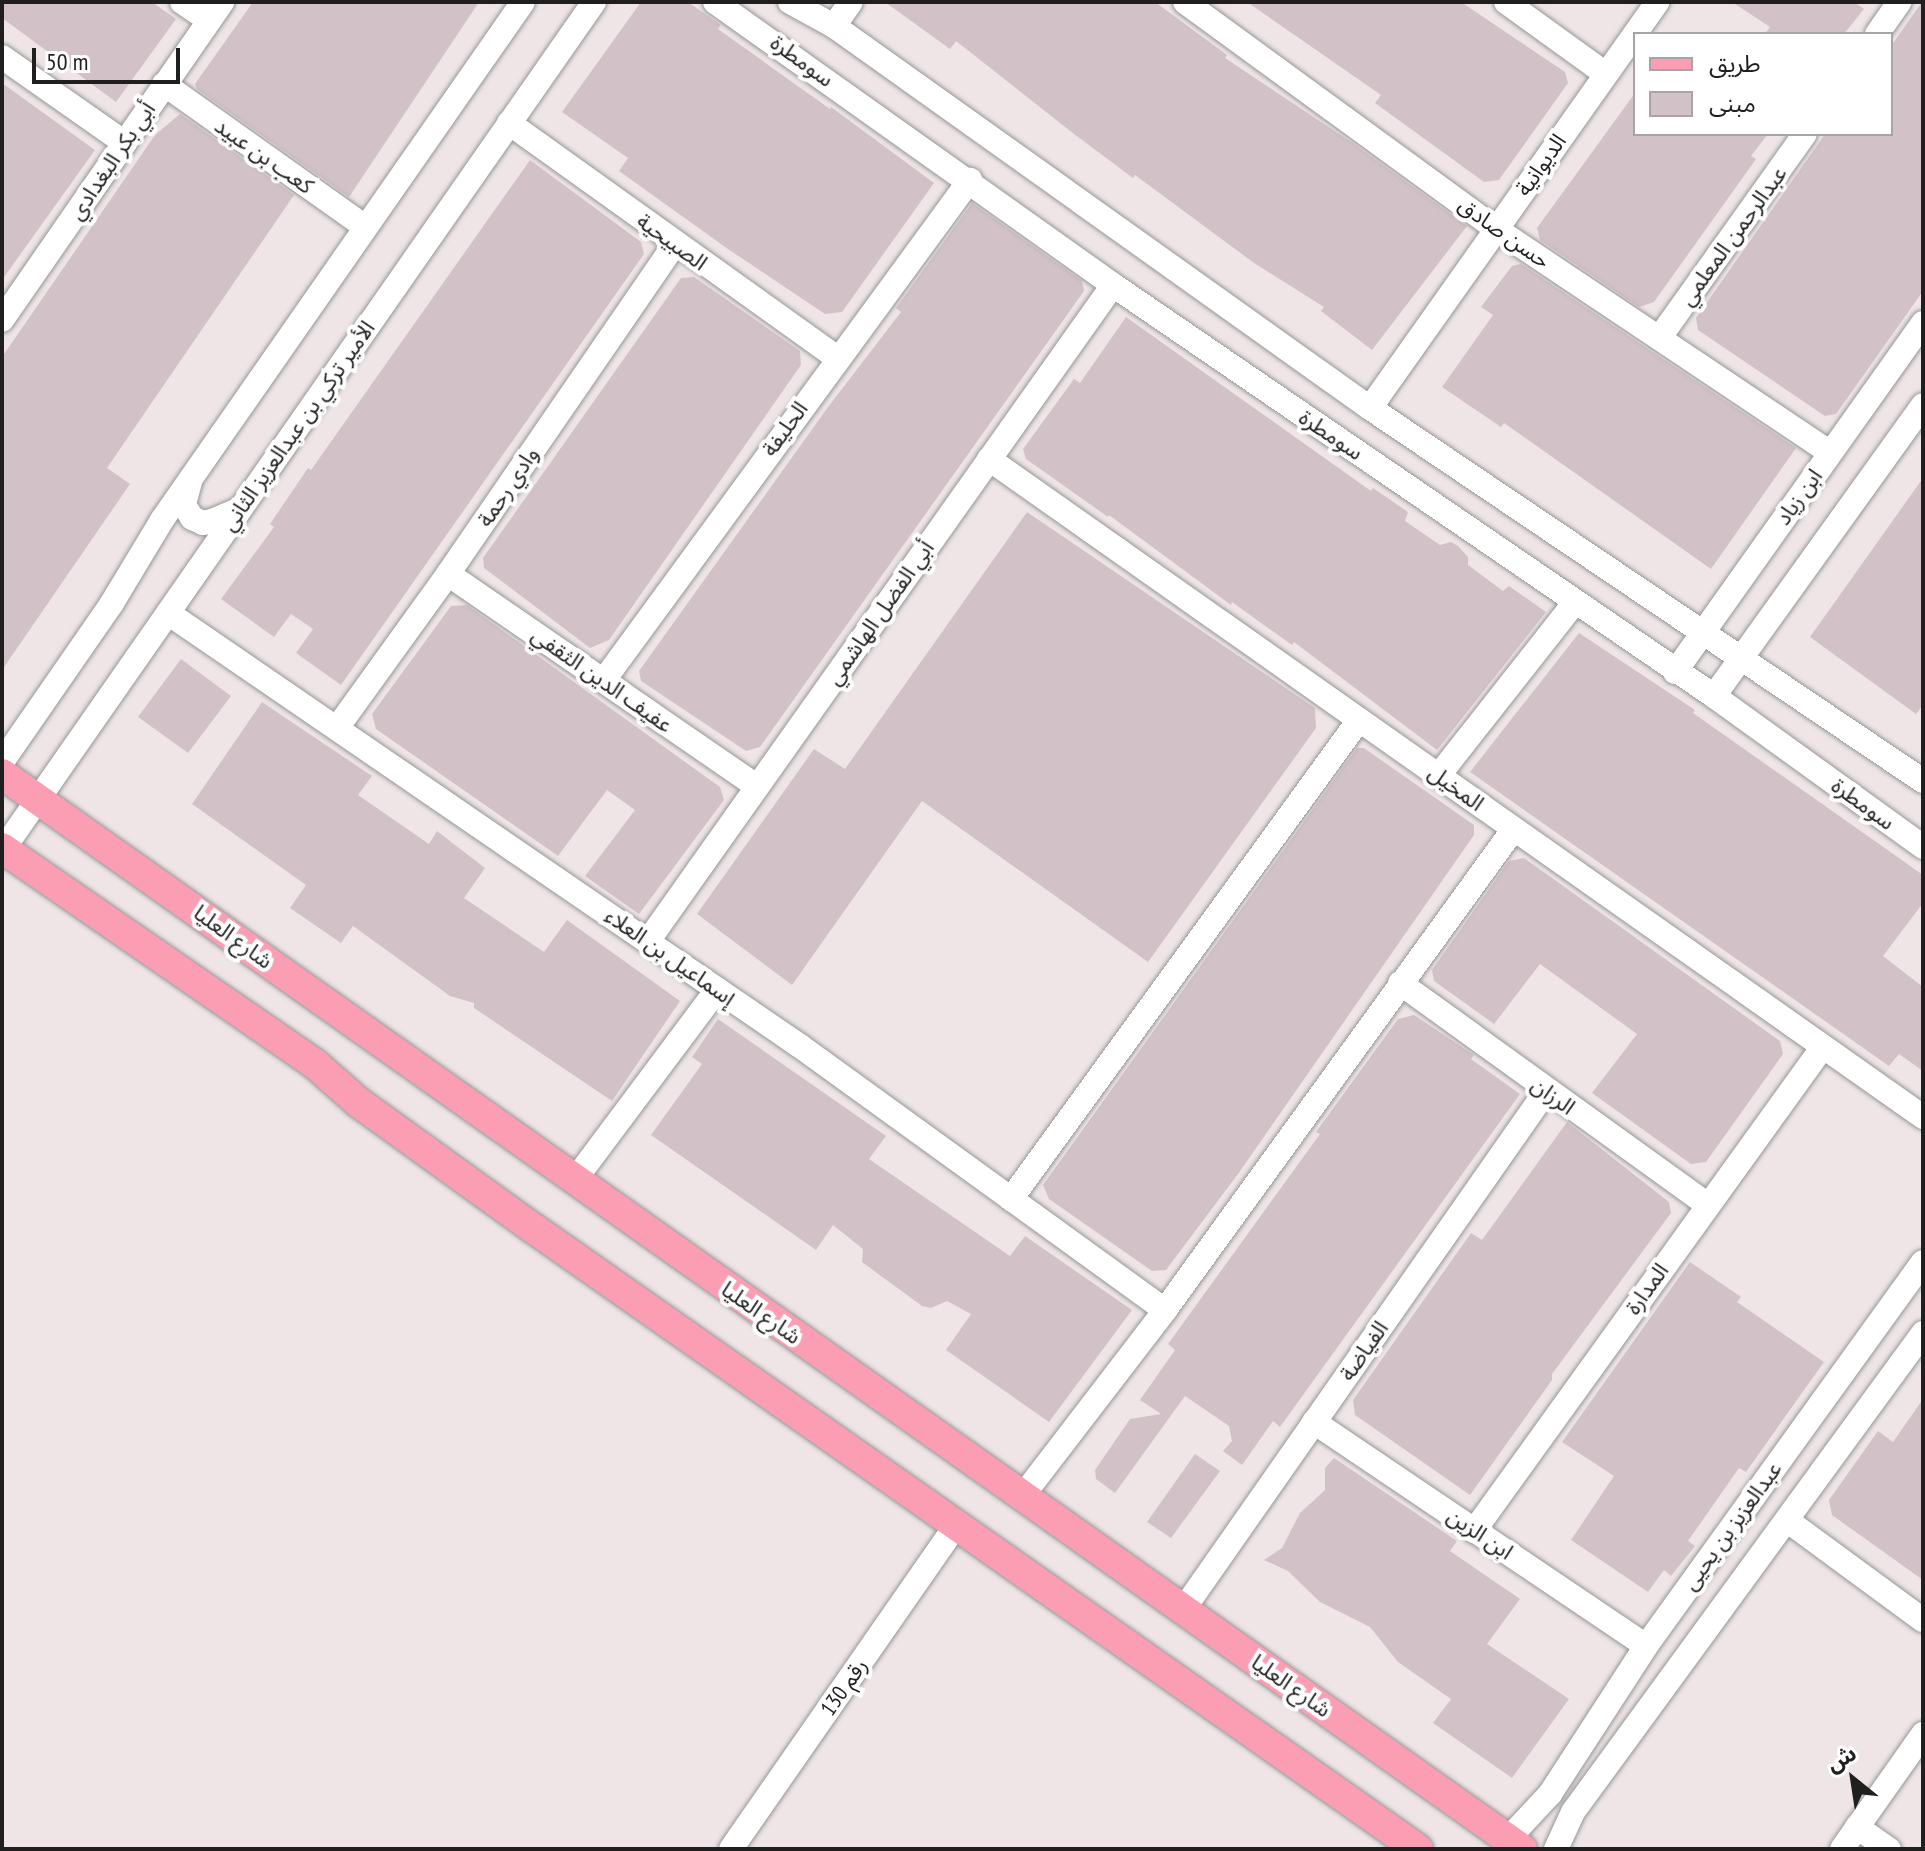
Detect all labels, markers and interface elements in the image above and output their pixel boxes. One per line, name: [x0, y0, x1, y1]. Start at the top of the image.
street label: سومطرة: [765, 29, 839, 93]
scale bar: [36, 32, 184, 82]
legend: [1633, 32, 1893, 136]
text: 50 m: [46, 46, 88, 77]
text: طريق: [1709, 48, 1761, 79]
text: مبنى: [1709, 88, 1756, 119]
street label: أبي بكر البغدادي: [63, 97, 161, 225]
street label: كعب بن عبيد: [210, 112, 318, 200]
street label: الديوانية: [1510, 129, 1572, 201]
street label: عبدالرحمن المعلمي: [1673, 161, 1793, 311]
street label: حسن صادق: [1453, 192, 1555, 274]
street label: الصبيحية: [632, 208, 712, 276]
street label: الأمير تركي بن عبدالعزيز الثاني: [215, 316, 381, 536]
street label: الحليفة: [756, 396, 814, 462]
street label: سومطرة: [1294, 404, 1368, 466]
street label: وادي رحمة: [472, 442, 544, 532]
street label: ابن زياد: [1770, 464, 1828, 530]
street label: أبي الفضل الهاشمي: [820, 536, 940, 690]
street label: عفيف الدين الثقفي: [526, 622, 678, 738]
street label: المخيل: [1423, 759, 1489, 817]
street label: سومطرة: [1826, 772, 1900, 836]
street label: شارع العليا: [188, 900, 278, 974]
street label: إسماعيل بن العلاء: [600, 902, 740, 1012]
street label: الرزان: [1526, 1071, 1580, 1121]
street label: المدارة: [1620, 1258, 1674, 1320]
street label: شارع العليا: [716, 1276, 806, 1350]
street label: الفياضة: [1334, 1316, 1394, 1386]
street label: عبدالعزيز بن يحيى: [1677, 1457, 1787, 1595]
street label: ابن الزين: [1442, 1502, 1518, 1566]
street label: شارع العليا: [1246, 1649, 1336, 1723]
street label: رقم 130: [815, 1653, 873, 1721]
north arrow: [1813, 1739, 1893, 1819]
text: ش: [1821, 1739, 1861, 1778]

